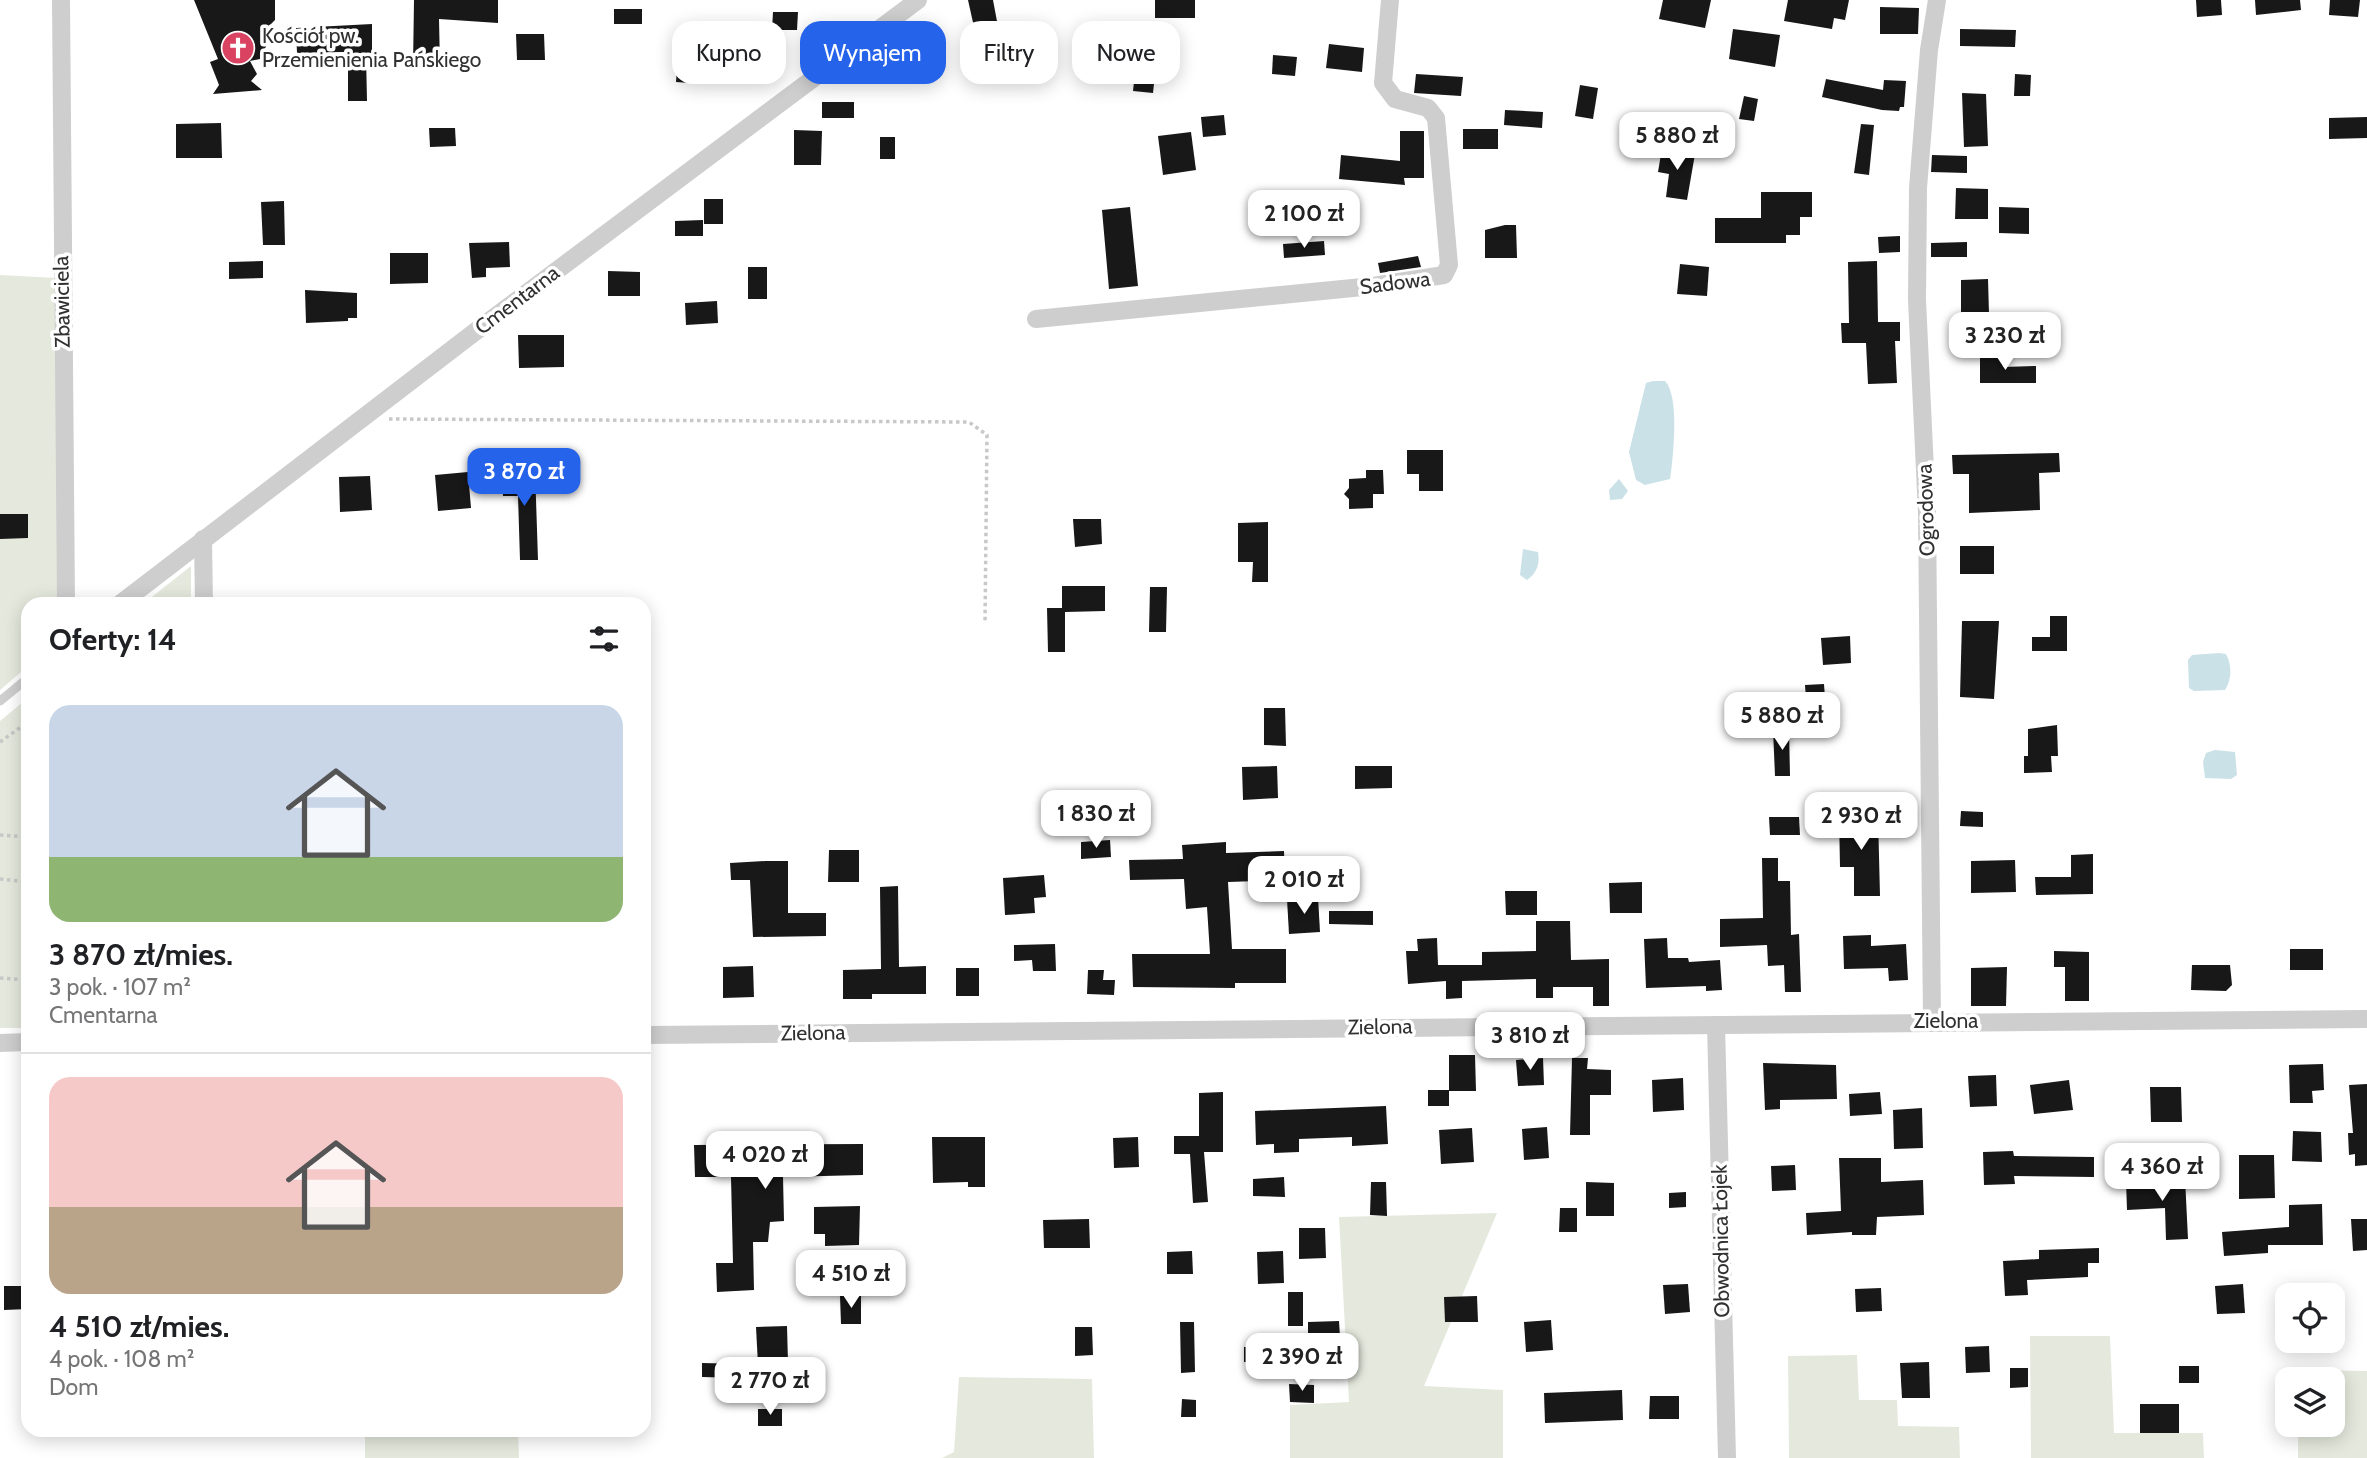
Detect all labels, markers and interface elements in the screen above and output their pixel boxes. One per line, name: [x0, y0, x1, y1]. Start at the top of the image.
chip: Kupno: [672, 21, 786, 84]
chip: Wynajem: [800, 21, 946, 84]
chip: Filtry: [960, 21, 1058, 84]
chip: Nowe: [1072, 21, 1180, 84]
place label: Kościół pw. Przemienienia Pańskiego: [262, 23, 481, 72]
church icon: Kościół pw. Przemienienia Pańskiego: [219, 29, 257, 67]
pin: 5 880 zł: [1605, 113, 1749, 172]
text: 5 880 zł: [1635, 121, 1719, 149]
pin: 2 100 zł: [1232, 190, 1376, 250]
text: 2 100 zł: [1264, 199, 1344, 227]
street label: Zbawiciela: [48, 256, 75, 348]
street label: Cmentarna: [470, 260, 564, 339]
street label: Sadowa: [1358, 266, 1432, 299]
pin: 3 230 zł: [1933, 312, 2077, 372]
text: 3 230 zł: [1965, 321, 2045, 349]
pin: 3 870 zł: [452, 448, 596, 508]
text: 3 870 zł: [483, 457, 565, 485]
street label: Ogrodowa: [1911, 463, 1940, 557]
icon: filters: [585, 620, 623, 658]
text: Oferty: 14: [49, 621, 177, 658]
pin: 5 880 zł: [1710, 692, 1854, 752]
text: 5 880 zł: [1740, 701, 1824, 729]
icon: home: [273, 750, 399, 876]
pin: 1 830 zł: [1024, 790, 1168, 850]
pin: 2 930 zł: [1789, 792, 1933, 852]
text: 1 830 zł: [1057, 799, 1135, 827]
text: 2 930 zł: [1821, 801, 1901, 829]
pin: 2 010 zł: [1232, 856, 1376, 916]
text: 2 010 zł: [1264, 865, 1344, 893]
text: 3 870 zł/mies.: [49, 936, 233, 973]
text: 3 pok. · 107 m²: [49, 973, 191, 1001]
text: Cmentarna: [49, 1001, 158, 1029]
street label: Zielona: [1914, 1008, 1978, 1033]
pin: 3 810 zł: [1458, 1012, 1602, 1072]
street label: Zielona: [1347, 1013, 1413, 1040]
street label: Zielona: [780, 1019, 846, 1046]
text: 3 810 zł: [1491, 1021, 1569, 1049]
icon: home: [273, 1122, 399, 1248]
pin: 4 020 zł: [693, 1132, 837, 1191]
text: 4 020 zł: [722, 1140, 808, 1168]
pin: 4 360 zł: [2090, 1144, 2234, 1203]
text: 4 360 zł: [2121, 1152, 2203, 1180]
street label: Obwodnica Łojek: [1707, 1164, 1735, 1318]
pin: 4 510 zł: [779, 1250, 923, 1310]
text: 4 510 zł: [812, 1259, 890, 1287]
map controls: [2275, 1283, 2345, 1437]
button: locate: [2275, 1283, 2345, 1353]
text: 4 510 zł/mies.: [49, 1308, 229, 1345]
pin: 2 390 zł: [1230, 1334, 1374, 1393]
text: 2 390 zł: [1262, 1342, 1342, 1370]
text: 4 pok. · 108 m²: [49, 1345, 194, 1373]
pin: 2 770 zł: [698, 1358, 842, 1417]
text: 2 770 zł: [731, 1366, 809, 1394]
button: layers: [2275, 1367, 2345, 1437]
text: Dom: [49, 1373, 98, 1401]

